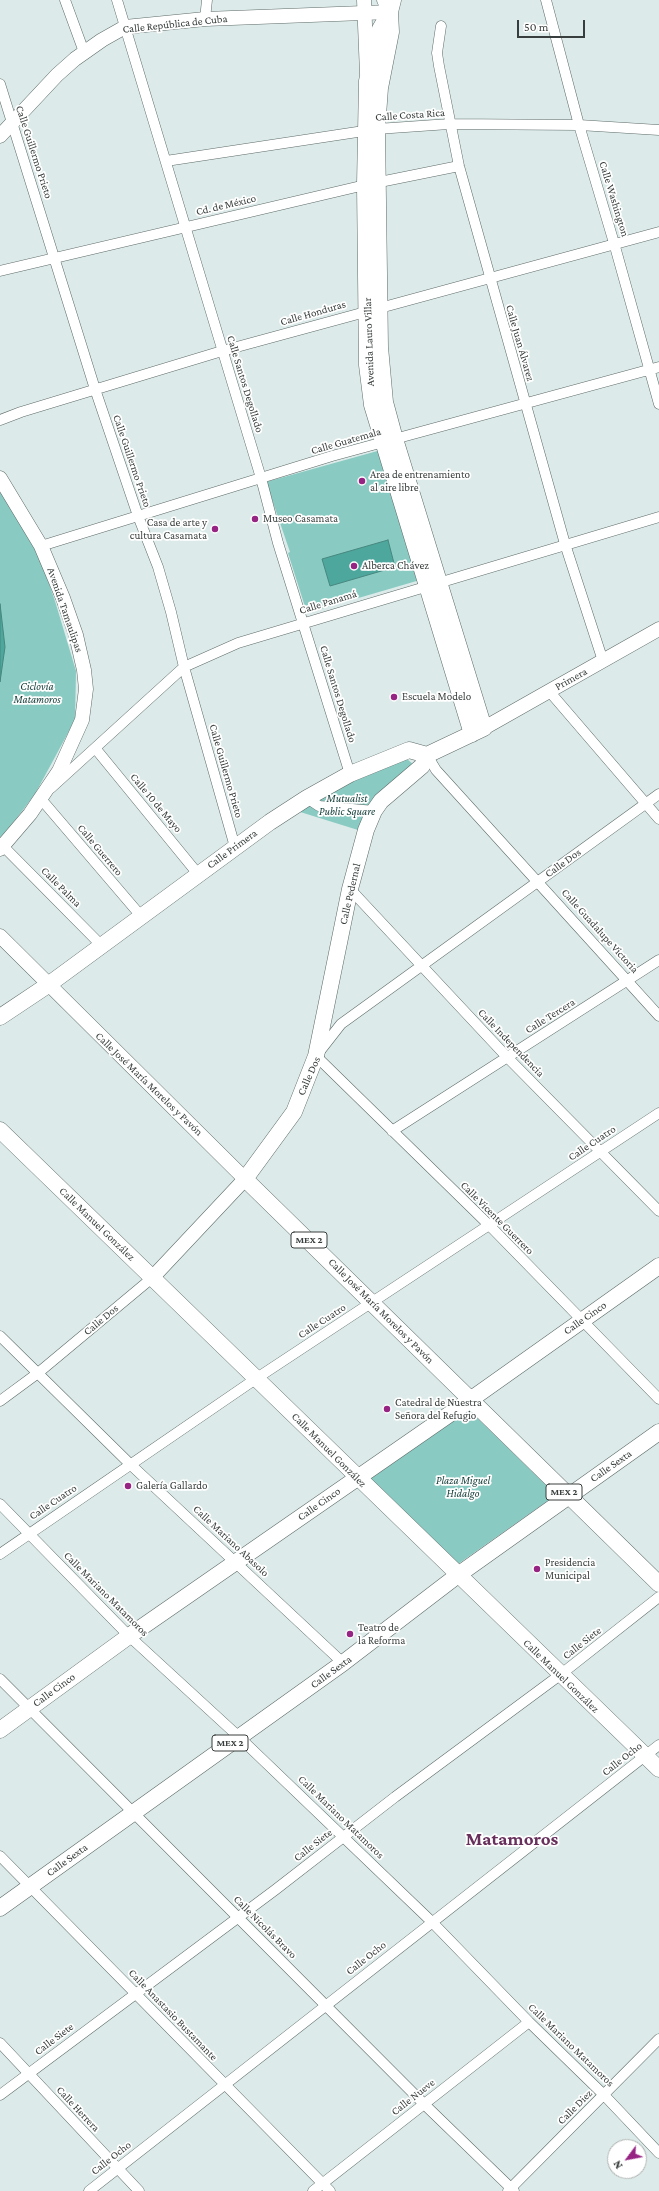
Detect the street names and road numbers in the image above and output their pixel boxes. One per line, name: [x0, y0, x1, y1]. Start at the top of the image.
street label: Calle República de Cuba: [122, 12, 228, 36]
street label: Calle Guillermo Prieto: [13, 104, 55, 200]
street label: Calle Costa Rica: [375, 106, 445, 124]
street label: Calle Washington: [596, 160, 632, 238]
street label: Cd. de México: [195, 192, 257, 218]
street label: Calle Honduras: [279, 297, 347, 329]
street label: Avenida Lauro Villar: [361, 297, 377, 387]
street label: Calle Juan Álvarez: [503, 303, 537, 383]
street label: Calle Santos Degollado: [224, 334, 266, 434]
street label: Calle Guillermo Prieto: [110, 413, 154, 509]
street label: Calle Guatemala: [309, 425, 383, 457]
street label: Avenida Tamaulipas: [44, 566, 86, 654]
street label: Calle Panamá: [298, 587, 358, 617]
street label: Calle Santos Degollado: [317, 644, 359, 744]
street label: Primera: [553, 665, 589, 693]
street label: Calle Guillermo Prieto: [206, 723, 246, 819]
street label: Calle 10 de Mayo: [127, 771, 185, 835]
street label: Calle Guerrero: [75, 821, 125, 879]
street label: Calle Primera: [204, 826, 260, 872]
street label: Calle Dos: [542, 846, 584, 880]
street label: Calle Pedernal: [337, 862, 363, 926]
street label: Calle Palma: [38, 864, 84, 910]
street label: Calle Guadalupe Victoria: [559, 886, 641, 976]
street label: Calle Tercera: [523, 995, 577, 1037]
street label: Calle Independencia: [475, 1006, 547, 1080]
street label: Calle José María Morelos y Pavón: [93, 1029, 205, 1139]
street label: Calle Dos: [295, 1054, 323, 1098]
street label: Calle Cuatro: [566, 1122, 618, 1164]
street label: Calle Vicente Guerrero: [458, 1179, 536, 1257]
street label: Calle Manuel González: [56, 1184, 138, 1264]
road number: MEX 2: [291, 1232, 327, 1248]
street label: Calle José María Morelos y Pavón: [325, 1255, 437, 1367]
street label: Calle Cinco: [561, 1298, 609, 1338]
street label: Calle Cuatro: [296, 1301, 348, 1341]
street label: Calle Dos: [81, 1302, 121, 1338]
street label: Calle Manuel González: [289, 1410, 369, 1490]
street label: Calle Sexta: [588, 1447, 634, 1485]
street label: Calle Cuatro: [27, 1481, 79, 1523]
street label: Calle Cinco: [295, 1484, 343, 1524]
road number: MEX 2: [546, 1484, 582, 1500]
street label: Calle Mariano Abasolo: [190, 1502, 272, 1580]
street label: Calle Mariano Matamoros: [61, 1549, 151, 1639]
street label: Calle Siete: [560, 1624, 604, 1662]
street label: Calle Manuel González: [520, 1636, 602, 1716]
street label: Calle Sexta: [308, 1653, 354, 1691]
street label: Calle Cinco: [30, 1670, 78, 1710]
road number: MEX 2: [212, 1735, 248, 1751]
street label: Calle Ocho: [599, 1739, 645, 1779]
street label: Calle Mariano Matamoros: [295, 1773, 387, 1861]
street label: Calle Siete: [291, 1826, 335, 1864]
street label: Calle Sexta: [44, 1841, 90, 1879]
street label: Calle Nicolás Bravo: [231, 1893, 299, 1961]
street label: Calle Ocho: [343, 1938, 389, 1978]
street label: Calle Anastasio Bustamante: [126, 1966, 220, 2064]
street label: Calle Mariano Matamoros: [525, 2001, 617, 2089]
street label: Calle Siete: [32, 2020, 76, 2058]
street label: Calle Nueve: [388, 2076, 438, 2118]
street label: Calle Herrera: [54, 2083, 102, 2135]
street label: Calle Diez: [555, 2087, 595, 2127]
street label: Calle Ocho: [88, 2138, 134, 2178]

